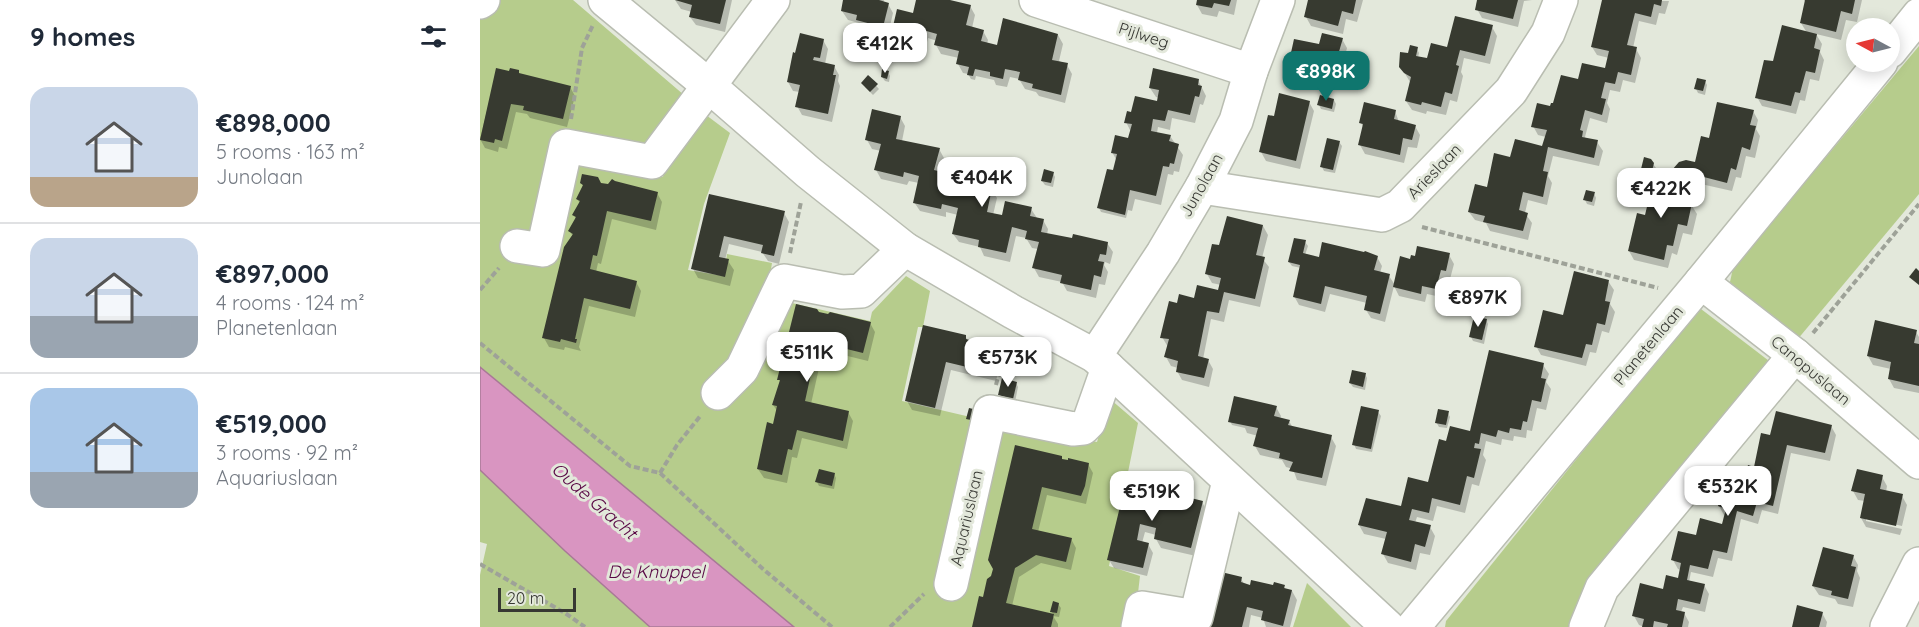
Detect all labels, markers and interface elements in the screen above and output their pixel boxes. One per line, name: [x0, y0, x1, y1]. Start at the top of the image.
street label: Pijlweg: [1116, 18, 1172, 52]
north arrow: [1846, 18, 1900, 72]
map controls: [1846, 18, 1900, 72]
text: 9 homes: [30, 20, 135, 53]
icon: filters: [417, 20, 450, 53]
pin: €412K: [843, 23, 927, 74]
text: €412K: [857, 30, 913, 55]
pin: €898K: [1284, 51, 1368, 102]
text: €898K: [1297, 58, 1355, 83]
text: €898,000: [216, 106, 331, 139]
icon: home: [78, 111, 150, 183]
text: 5 rooms · 163 m²: [216, 139, 365, 164]
street label: Arieslaan: [1403, 139, 1465, 203]
street label: Junolaan: [1175, 150, 1227, 220]
pin: €404K: [940, 157, 1024, 208]
text: Junolaan: [216, 164, 303, 189]
text: €404K: [951, 164, 1013, 189]
pin: €422K: [1619, 168, 1703, 219]
text: €422K: [1631, 175, 1691, 200]
text: €897,000: [216, 257, 329, 290]
icon: home: [78, 262, 150, 334]
pin: €897K: [1436, 277, 1520, 328]
text: €897K: [1449, 284, 1507, 309]
text: 4 rooms · 124 m²: [216, 290, 365, 315]
street label: Planetenlaan: [1609, 301, 1687, 389]
text: Planetenlaan: [216, 315, 338, 340]
street label: Canopuslaan: [1767, 331, 1855, 409]
pin: €511K: [765, 332, 849, 383]
pin: €573K: [966, 337, 1050, 388]
text: €511K: [781, 339, 833, 364]
text: €573K: [979, 344, 1037, 369]
text: €519,000: [216, 407, 327, 440]
icon: home: [78, 412, 150, 484]
text: 3 rooms · 92 m²: [216, 440, 358, 465]
water label: Oude Gracht: [547, 457, 643, 545]
text: Aquariuslaan: [216, 465, 338, 490]
pin: €532K: [1686, 466, 1770, 517]
street label: Aquariuslaan: [945, 468, 987, 568]
pin: €519K: [1110, 471, 1194, 522]
text: €532K: [1698, 473, 1758, 498]
text: €519K: [1124, 478, 1180, 503]
water label: De Knuppel: [608, 560, 706, 583]
scale bar: [498, 585, 576, 612]
text: 20 m: [507, 588, 544, 608]

